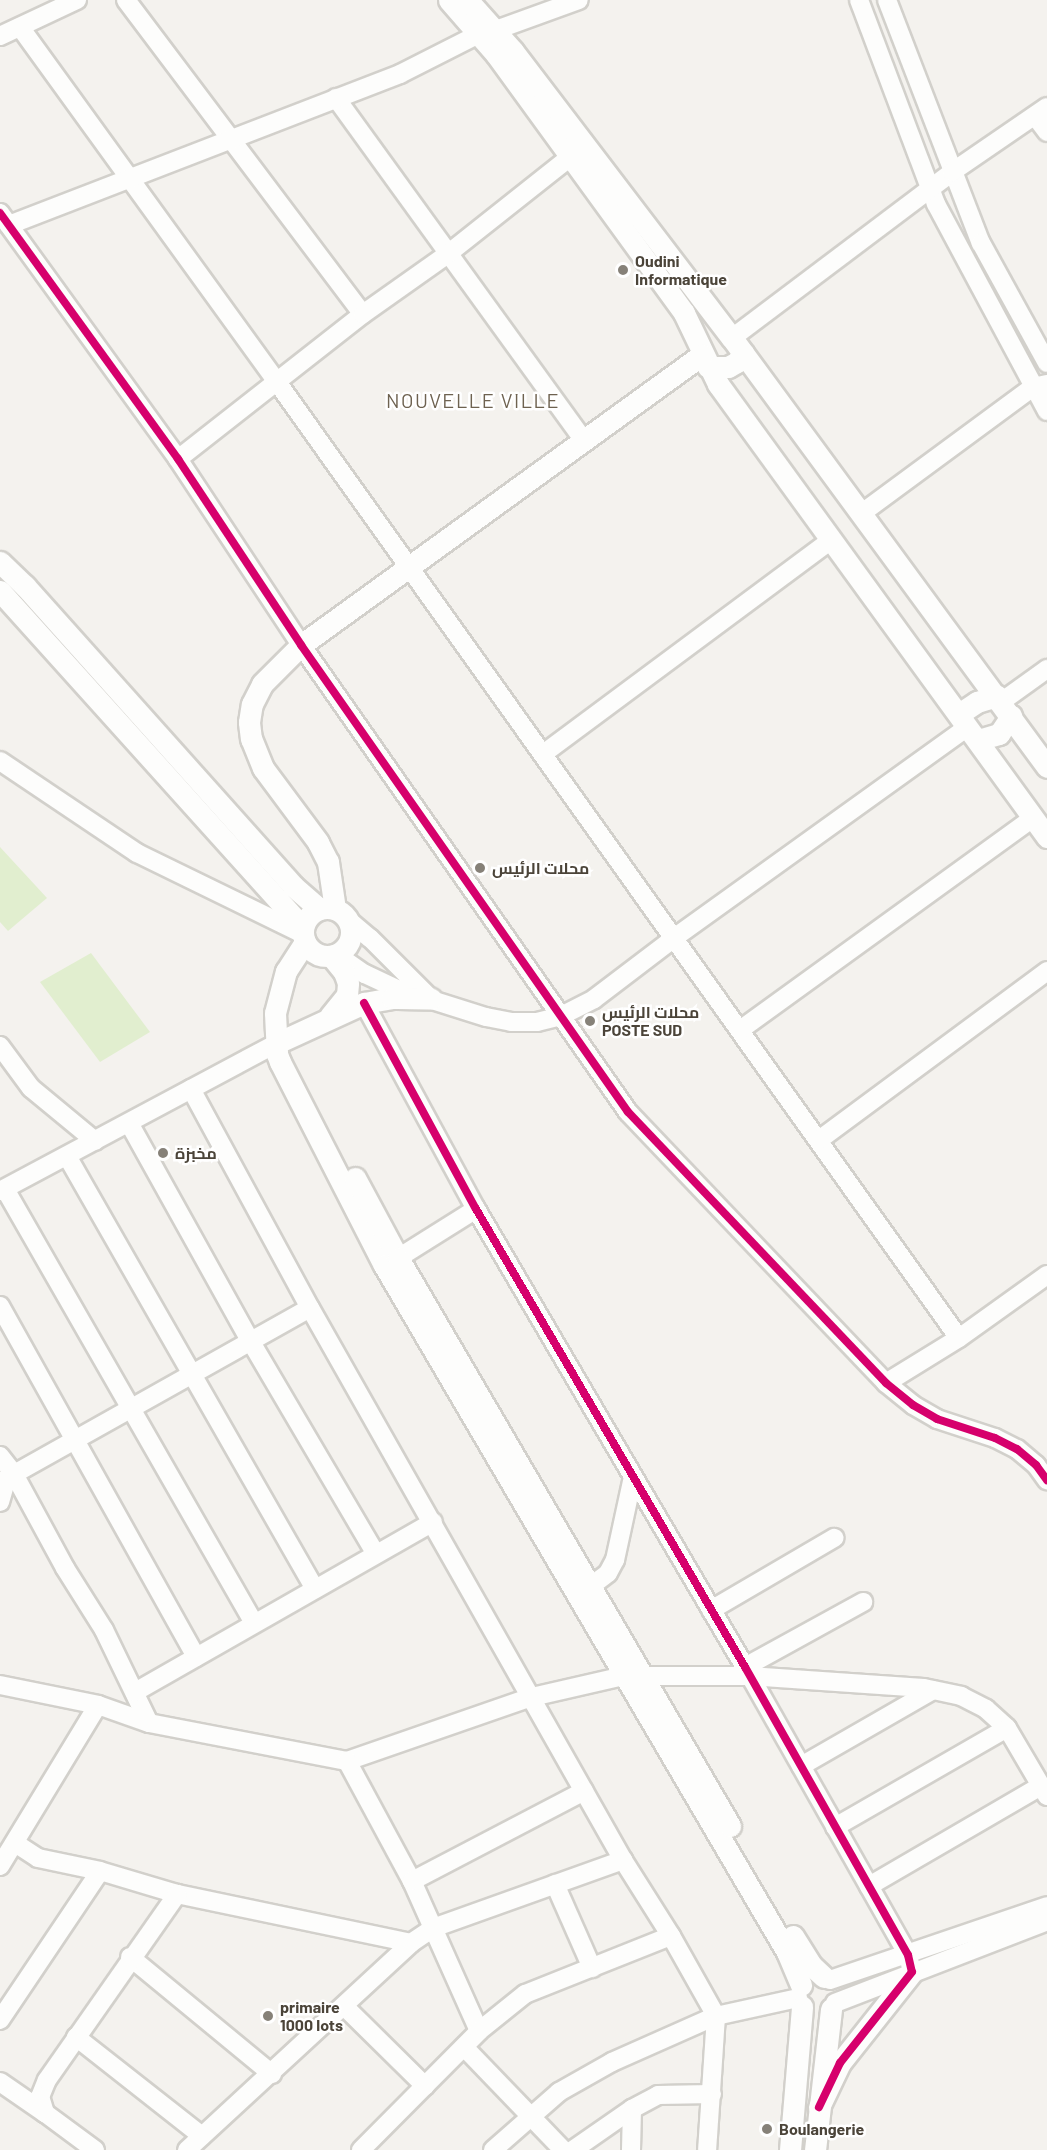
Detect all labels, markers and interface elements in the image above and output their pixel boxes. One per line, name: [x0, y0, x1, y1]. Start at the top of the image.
place label: Oudini Informatique: [635, 251, 727, 289]
marker: Oudini Informatique: [616, 263, 630, 277]
district label: NOUVELLE VILLE: [386, 388, 560, 412]
place label: محلات الرئيس: [492, 858, 589, 878]
marker: محلات الرئيس: [473, 861, 487, 875]
place label: محلات الرئيس POSTE SUD: [602, 1002, 699, 1040]
marker: محلات الرئيس POSTE SUD: [583, 1014, 597, 1028]
place label: مخبزة: [175, 1143, 217, 1163]
marker: مخبزة: [156, 1146, 170, 1160]
place label: primaire 1000 lots: [280, 1997, 343, 2035]
marker: primaire 1000 lots: [261, 2009, 275, 2023]
place label: Boulangerie: [779, 2119, 864, 2139]
marker: Boulangerie: [760, 2122, 774, 2136]

